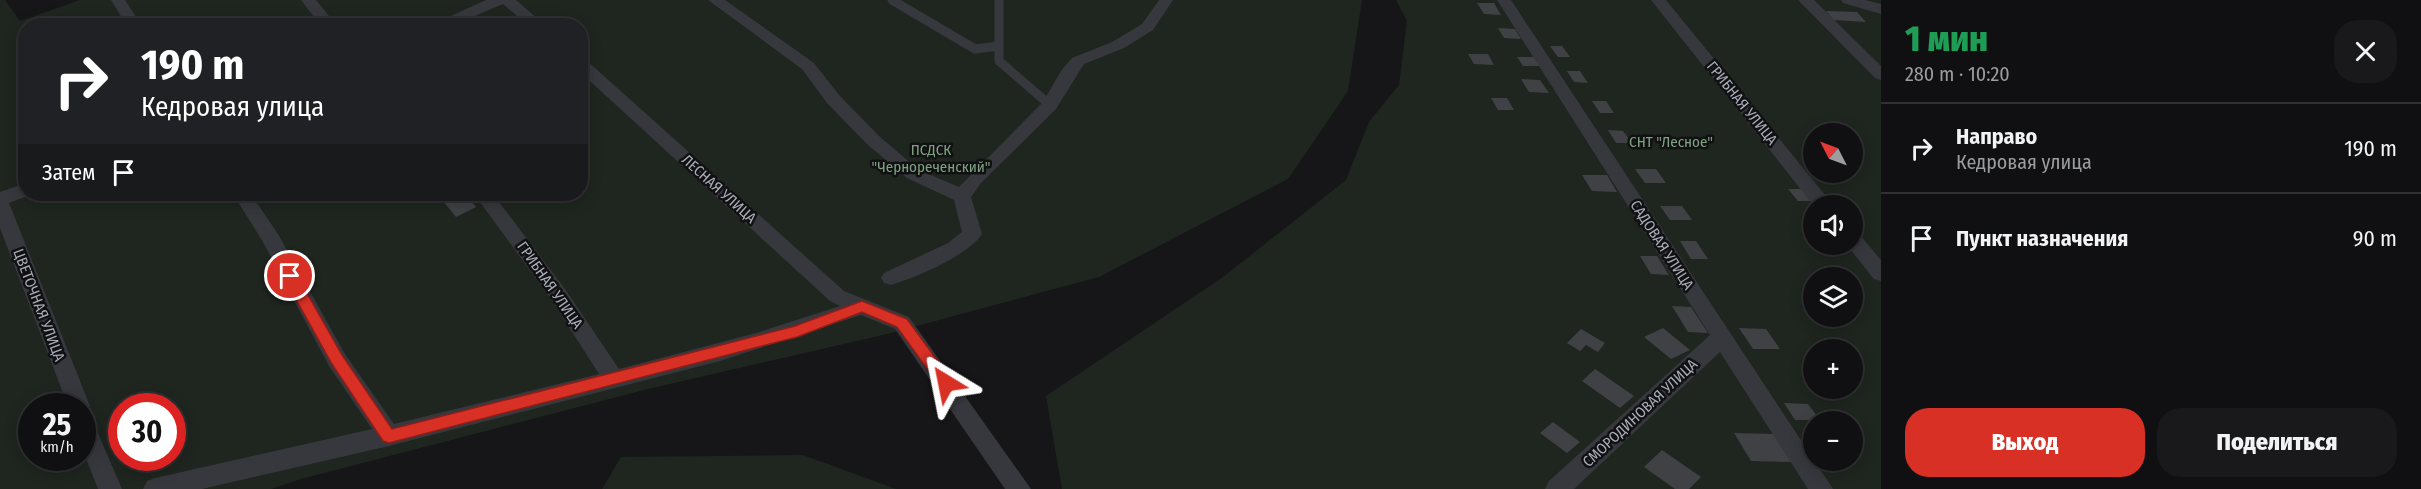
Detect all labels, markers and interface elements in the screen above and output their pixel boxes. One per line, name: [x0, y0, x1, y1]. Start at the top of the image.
text: 1 мин: [1905, 17, 1988, 61]
button: close: [2334, 20, 2397, 83]
text: 190 m: [141, 40, 244, 90]
icon: right: [42, 42, 120, 120]
street label: ГРИБНАЯ УЛИЦА: [1703, 58, 1781, 148]
text: 280 m · 10:20: [1905, 62, 2010, 86]
text: Кедровая улица: [141, 91, 324, 123]
north arrow: [1803, 123, 1863, 183]
map controls: [1803, 123, 1863, 471]
text: Направо: [1956, 123, 2037, 150]
icon: right: [1905, 132, 1938, 165]
park label: СНТ "Лесное": [1629, 133, 1713, 151]
text: 190 m: [2344, 135, 2397, 162]
park label: ПСДСК "Чернореченский": [872, 141, 990, 176]
text: Кедровая улица: [1956, 150, 2092, 174]
street label: ЛЕСНАЯ УЛИЦА: [678, 151, 760, 227]
icon: arrive: [107, 156, 140, 189]
text: Затем: [42, 159, 95, 186]
button: sound: [1803, 195, 1863, 255]
street label: САДОВАЯ УЛИЦА: [1626, 197, 1698, 293]
icon: arrive: [1905, 222, 1938, 255]
text: Пункт назначения: [1956, 225, 2128, 252]
text: 90 m: [2353, 225, 2397, 252]
street label: ГРИБНАЯ УЛИЦА: [513, 238, 587, 332]
street label: ЦВЕТОЧНАЯ УЛИЦА: [9, 246, 69, 364]
pin: [264, 250, 315, 301]
icon: arrive: [273, 259, 306, 292]
button: layers: [1803, 267, 1863, 327]
button: +: [1803, 339, 1863, 399]
position arrow: [914, 351, 978, 415]
street label: СМОРОДИНОВАЯ УЛИЦА: [1579, 355, 1701, 471]
speed limit sign: 30: [108, 393, 186, 471]
text: 25: [43, 407, 71, 443]
button: Выход: [1905, 408, 2145, 477]
button: Поделиться: [2157, 408, 2397, 477]
button: −: [1803, 411, 1863, 471]
text: km/h: [40, 438, 74, 456]

